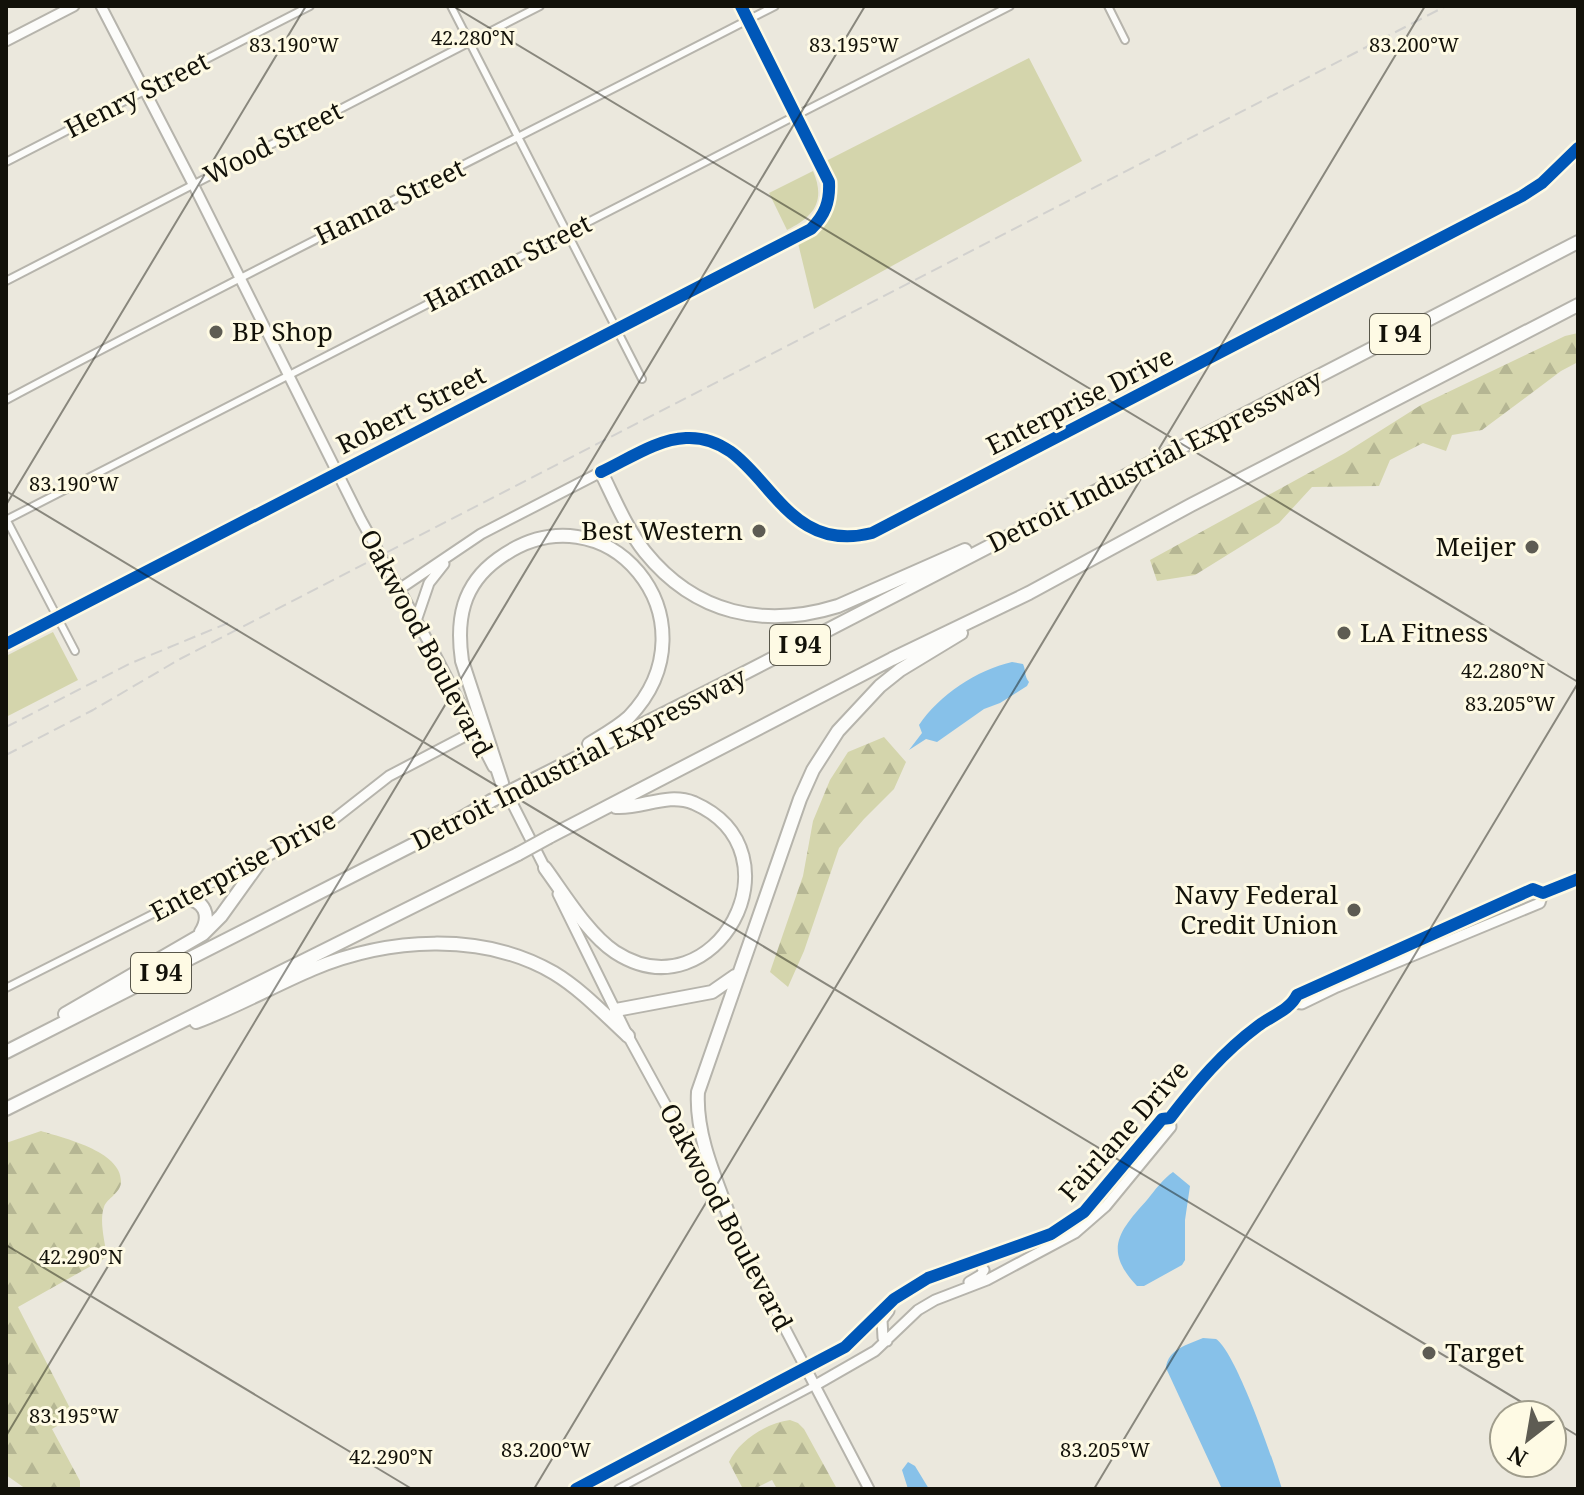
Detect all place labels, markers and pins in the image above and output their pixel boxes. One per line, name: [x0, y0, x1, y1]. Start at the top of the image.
place label: BP Shop: [232, 313, 333, 349]
marker: BP Shop: [207, 323, 225, 341]
place label: Best Western: [581, 512, 743, 548]
marker: Best Western: [750, 522, 768, 540]
place label: Meijer: [1435, 528, 1516, 564]
marker: Meijer: [1523, 538, 1541, 556]
place label: LA Fitness: [1360, 614, 1488, 650]
marker: LA Fitness: [1335, 624, 1353, 642]
place label: Navy Federal Credit Union: [1175, 876, 1338, 942]
marker: Navy Federal Credit Union: [1345, 901, 1363, 919]
place label: Target: [1445, 1334, 1524, 1370]
marker: Target: [1420, 1344, 1438, 1362]

